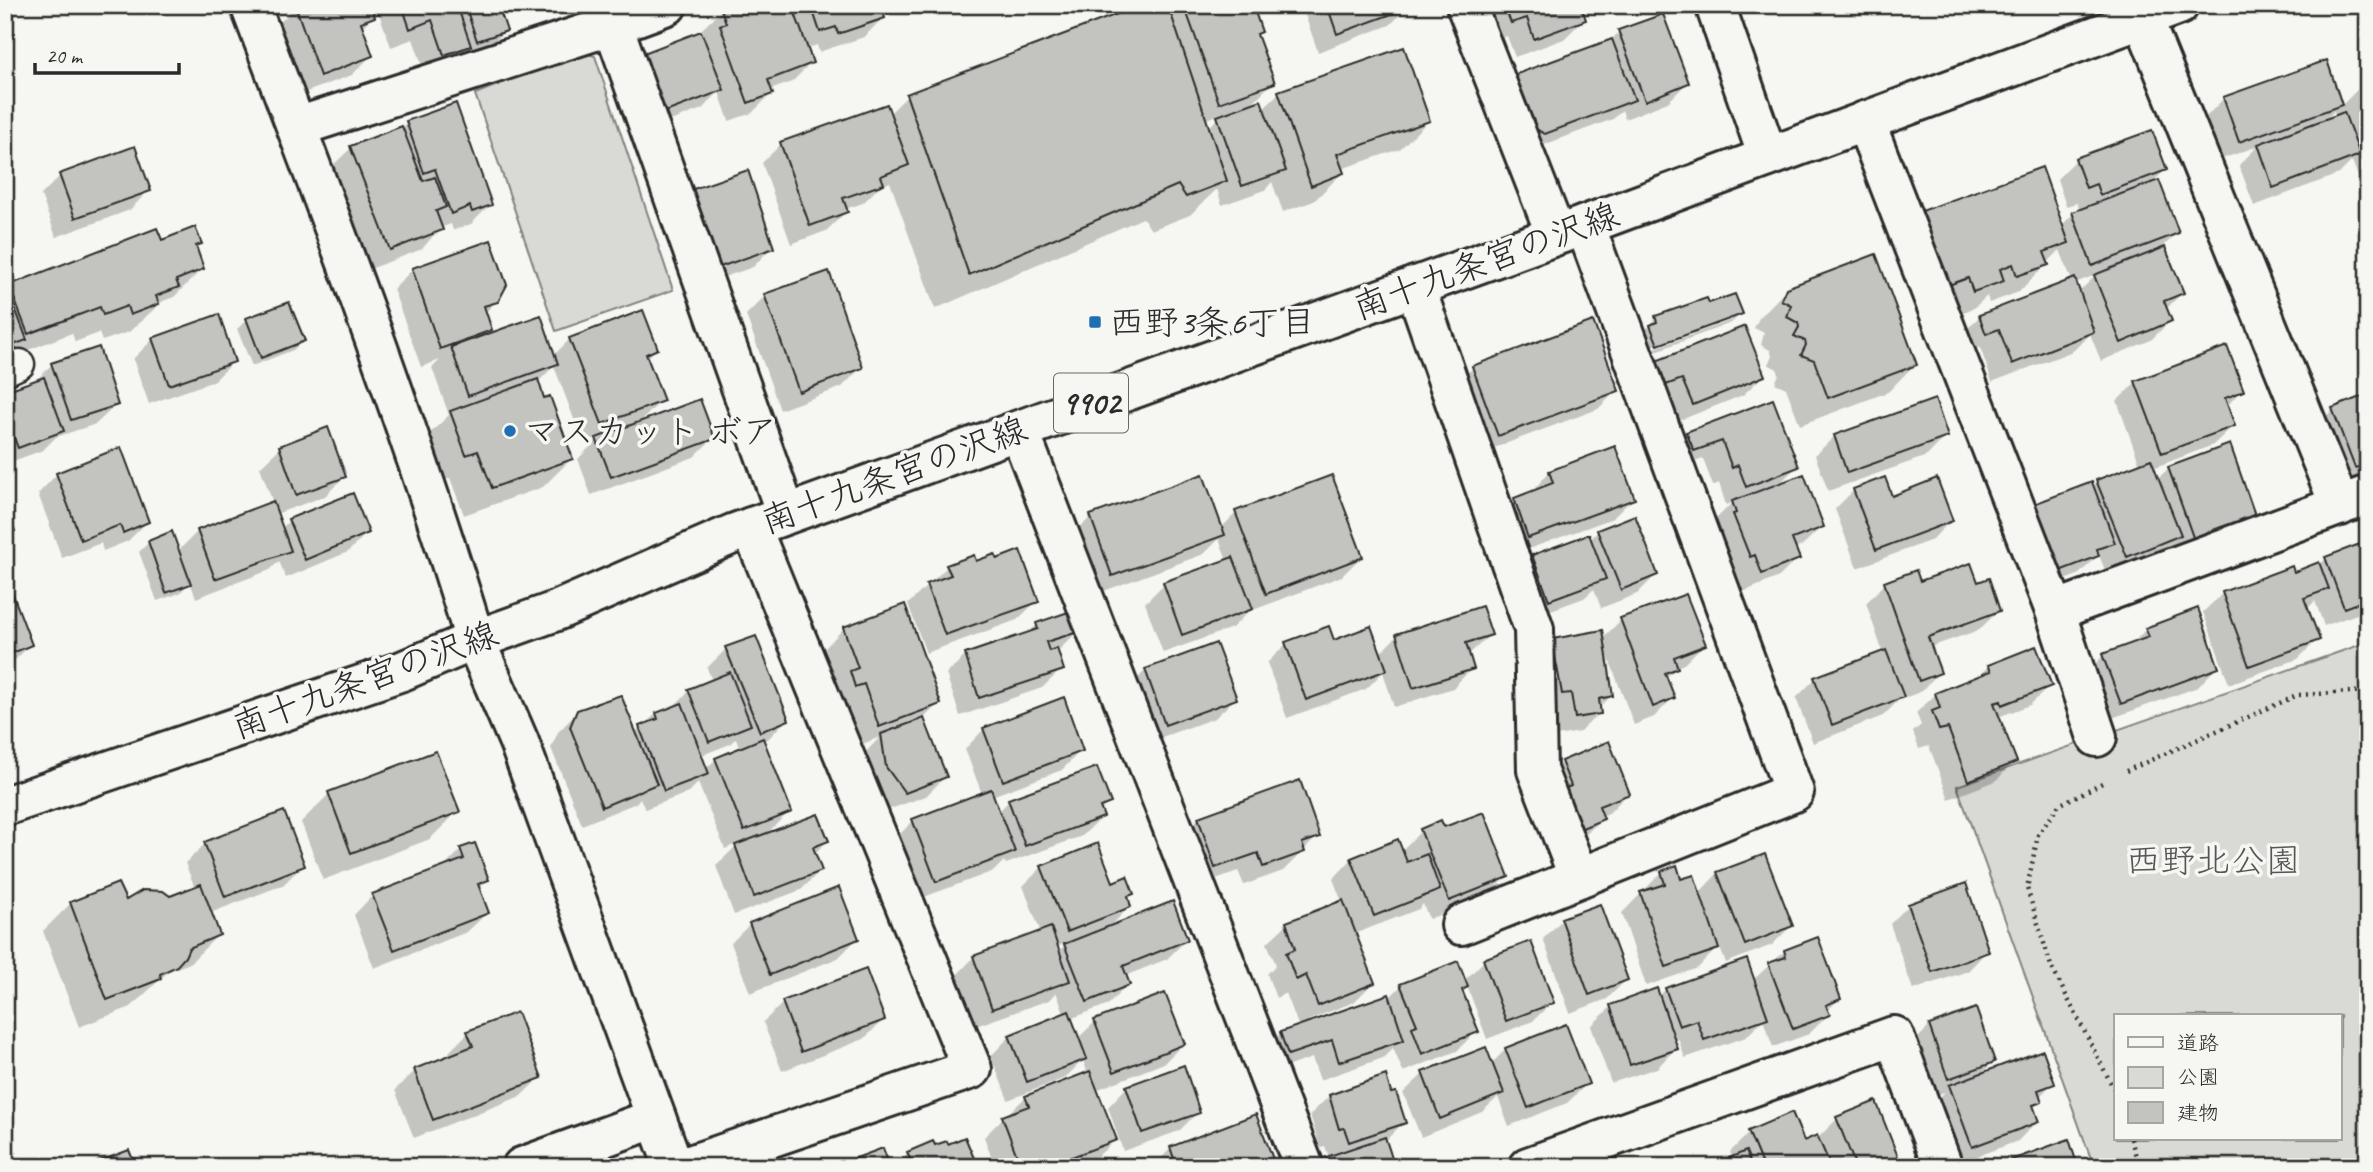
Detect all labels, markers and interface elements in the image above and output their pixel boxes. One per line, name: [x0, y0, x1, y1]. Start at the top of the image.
scale bar: [35, 32, 178, 76]
text: 20 m: [46, 43, 84, 69]
street label: 南十九条宮の沢線: [1347, 192, 1625, 330]
place label: 西野3条6丁目: [1109, 300, 1316, 345]
marker: 西野3条6丁目: [1087, 314, 1103, 330]
road number: 9902: [1054, 374, 1128, 432]
street label: 南十九条宮の沢線: [755, 406, 1033, 544]
place label: マスカット ボア: [524, 409, 777, 454]
marker: マスカット ボア: [502, 423, 518, 439]
street label: 南十九条宮の沢線: [226, 611, 504, 749]
park label: 西野北公園: [2125, 838, 2301, 883]
legend: [2114, 1014, 2342, 1140]
text: 道路: [2177, 1030, 2219, 1056]
text: 公園: [2177, 1064, 2219, 1090]
text: 建物: [2177, 1100, 2219, 1126]

